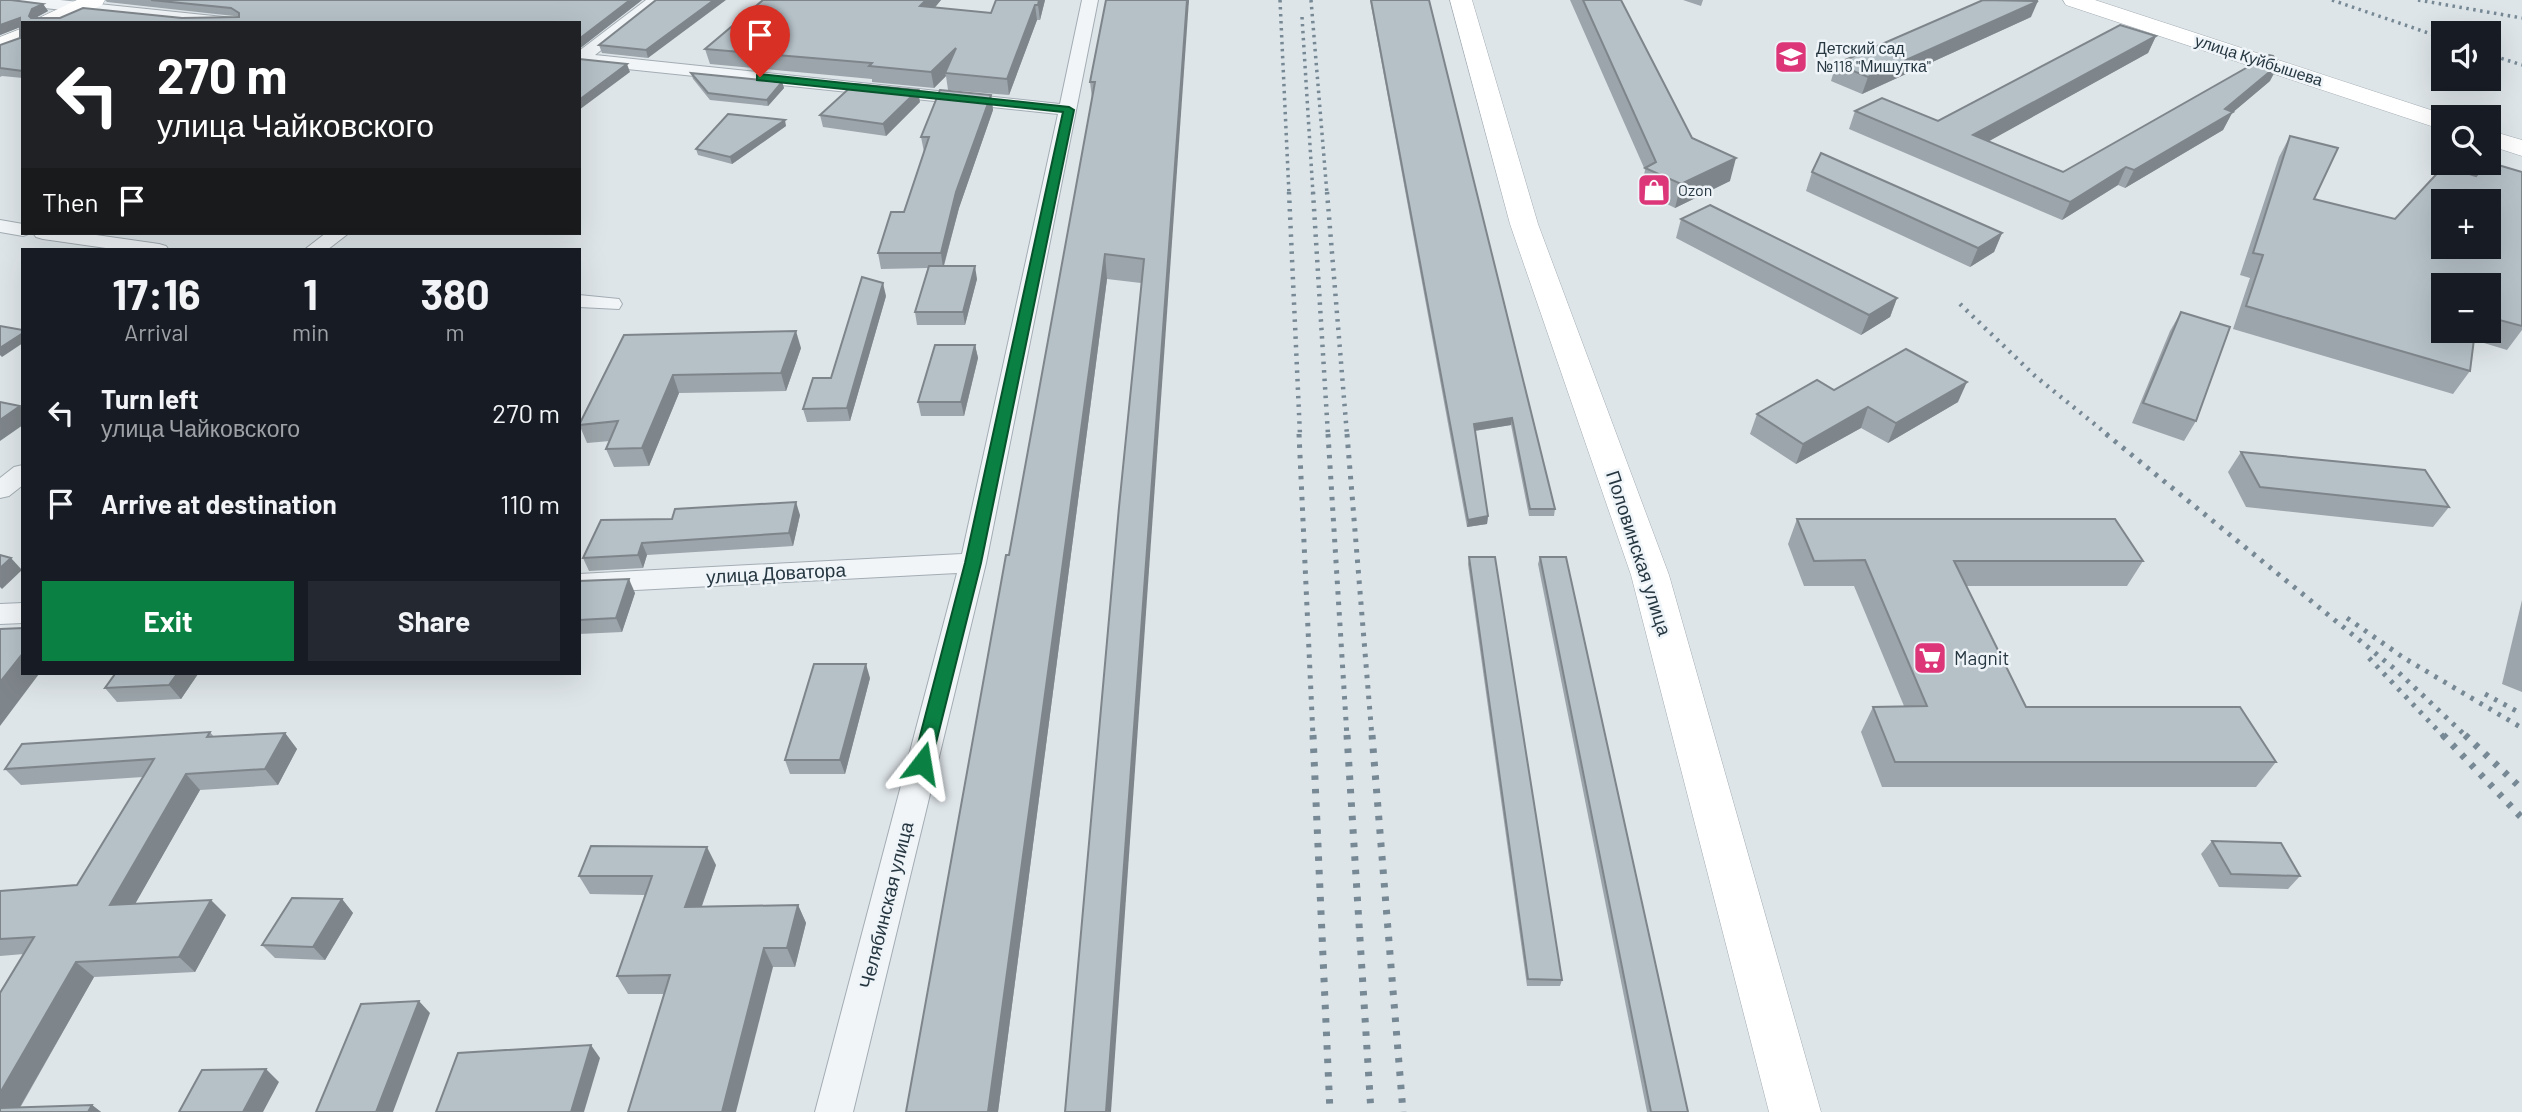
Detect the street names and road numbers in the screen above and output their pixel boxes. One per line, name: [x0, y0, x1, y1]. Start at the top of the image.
street label: улица Куйбышева: [2193, 30, 2325, 89]
street label: Половинская улица: [1602, 468, 1677, 639]
street label: улица Доватора: [706, 557, 847, 588]
street label: Челябинская улица: [854, 819, 917, 991]

